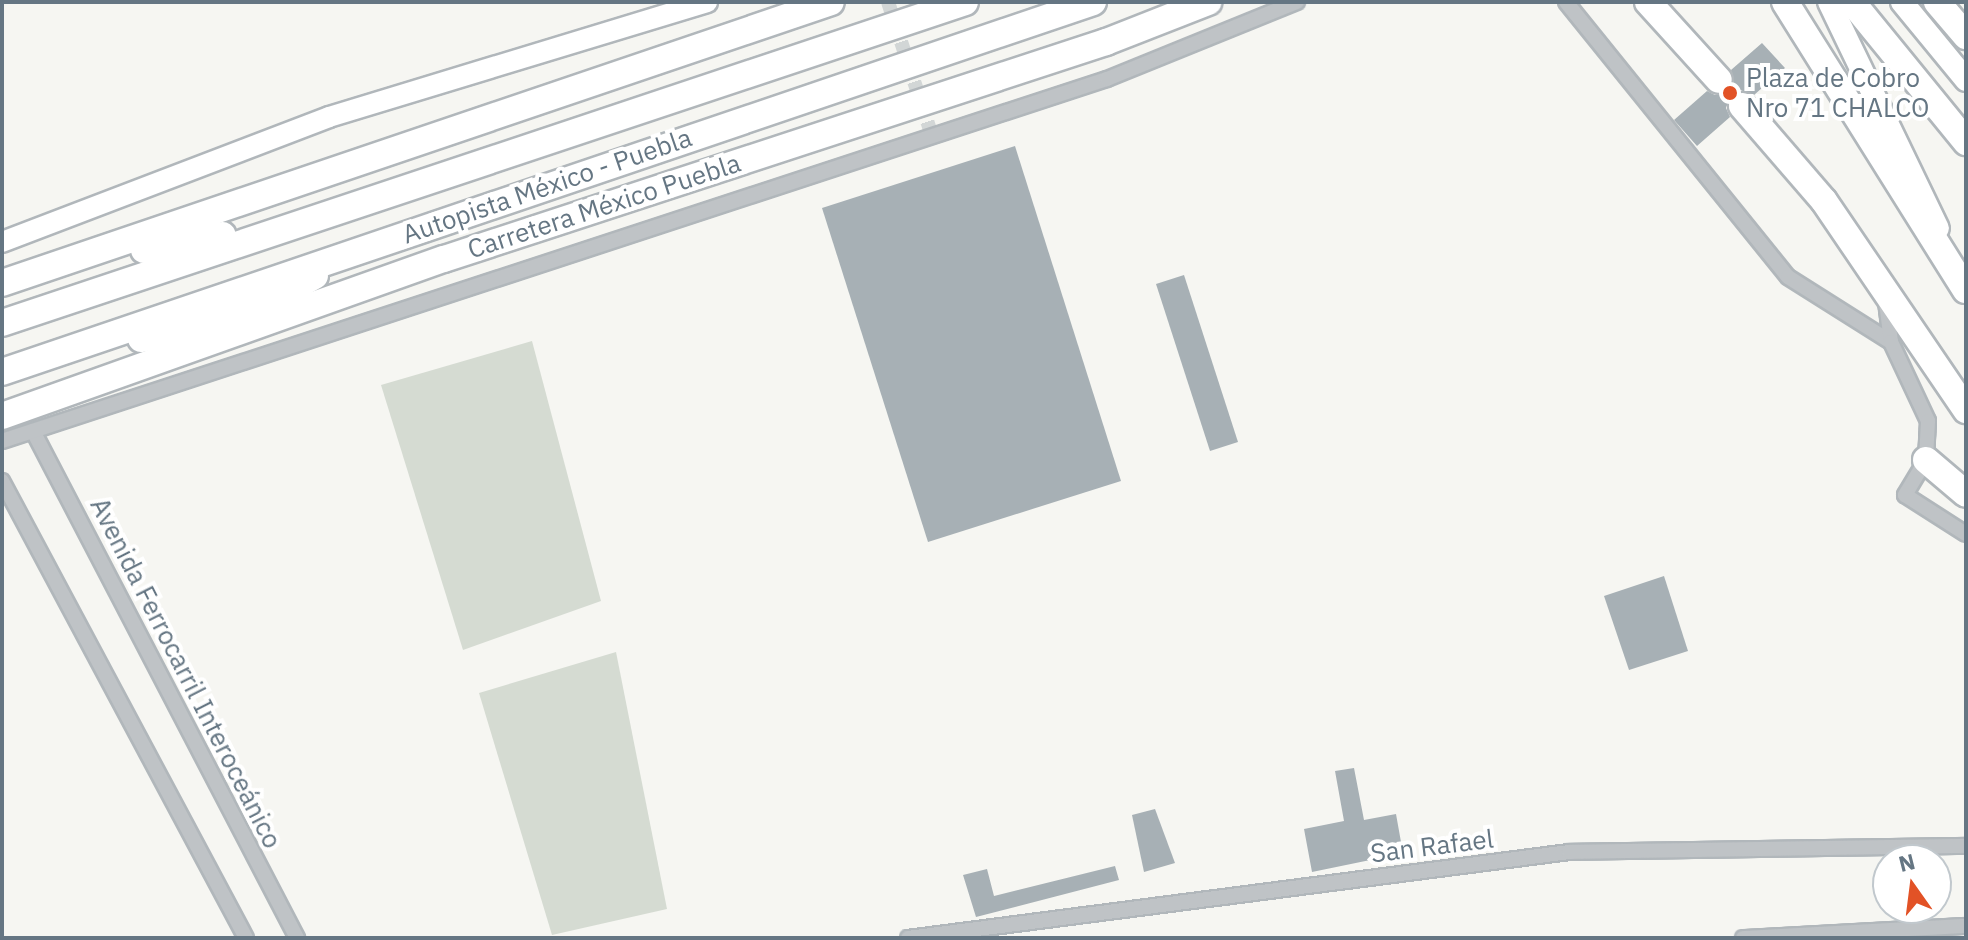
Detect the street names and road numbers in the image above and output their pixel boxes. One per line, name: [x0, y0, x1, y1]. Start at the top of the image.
street label: Autopista México - Puebla: [398, 122, 696, 250]
street label: Carretera México Puebla: [464, 147, 744, 265]
street label: Avenida Ferrocarril Interoceánico: [84, 493, 288, 853]
street label: San Rafael: [1369, 823, 1495, 869]

